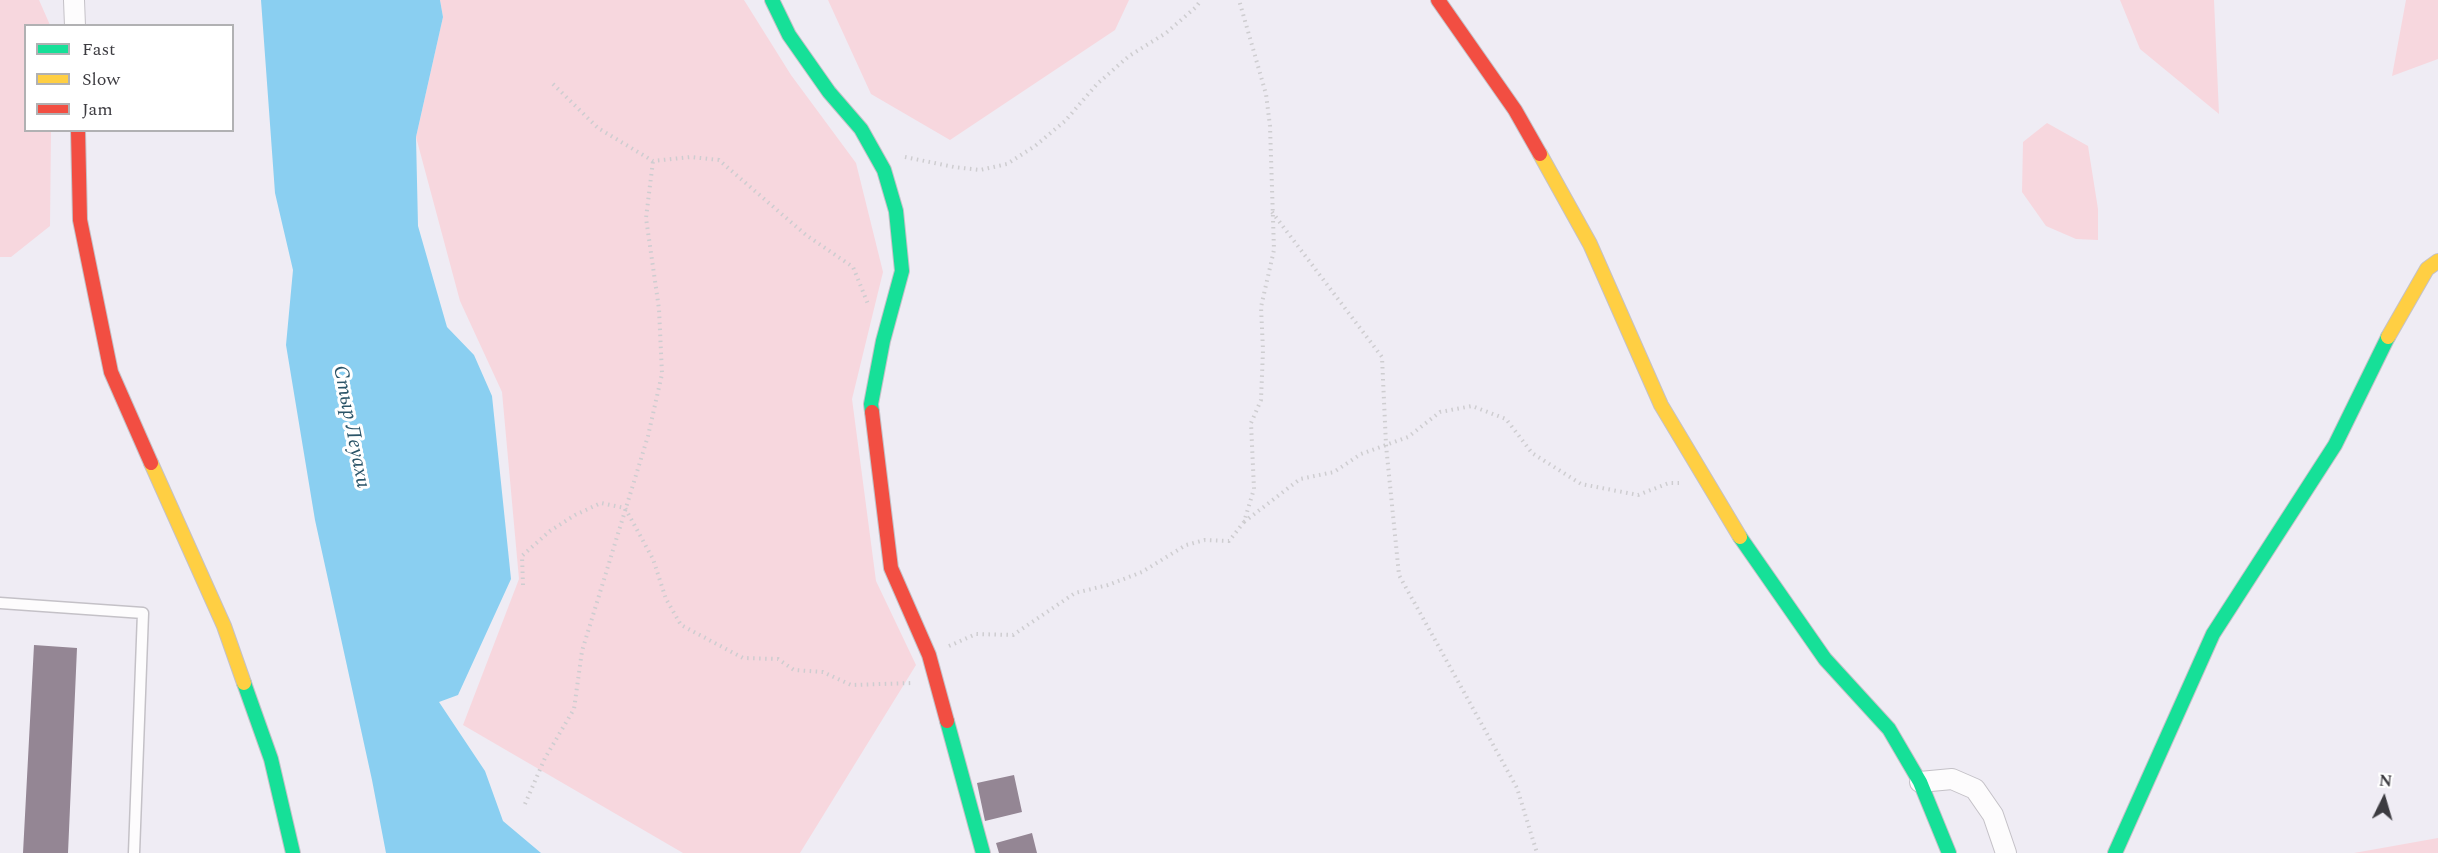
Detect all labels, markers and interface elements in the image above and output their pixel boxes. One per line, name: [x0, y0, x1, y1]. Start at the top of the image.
legend: [24, 24, 234, 132]
text: Fast: [82, 36, 115, 63]
text: Slow: [82, 66, 120, 93]
text: Jam: [82, 96, 113, 123]
water label: Стыр Леуахи: [326, 364, 374, 490]
north arrow: [2354, 769, 2414, 829]
text: N: [2378, 769, 2393, 794]

